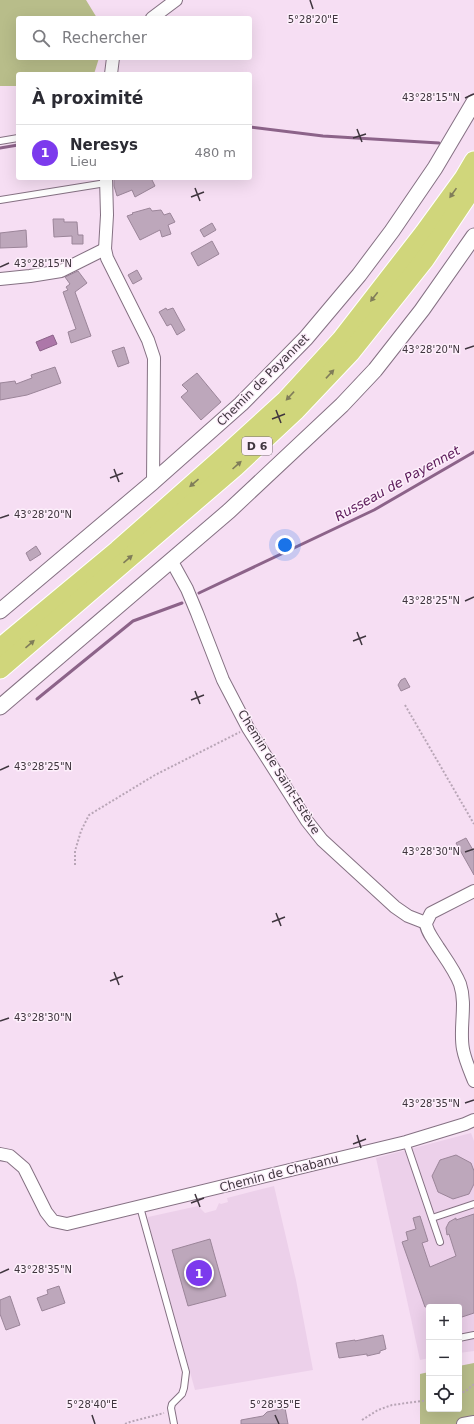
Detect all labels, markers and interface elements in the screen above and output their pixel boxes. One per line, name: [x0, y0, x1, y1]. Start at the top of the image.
text: 5°28'20"E: [288, 14, 338, 25]
search box: [16, 16, 252, 60]
icon: search: [30, 27, 52, 49]
text: Rechercher: [62, 29, 147, 47]
text: À proximité: [32, 88, 143, 108]
text: 43°28'15"N: [402, 92, 460, 103]
text: Neresys: [70, 136, 138, 154]
text: 1: [40, 145, 50, 160]
text: 480 m: [194, 145, 236, 160]
text: Lieu: [70, 154, 97, 169]
one-way arrow: [449, 188, 457, 198]
text: 43°28'15"N: [14, 258, 72, 269]
one-way arrow: [370, 291, 379, 302]
street label: Chemin de Payannet: [214, 331, 312, 429]
text: 43°28'20"N: [402, 344, 460, 355]
one-way arrow: [325, 369, 335, 379]
one-way arrow: [285, 391, 295, 401]
road number: D 6: [242, 437, 272, 455]
water label: Russeau de Payennet: [332, 442, 463, 524]
one-way arrow: [232, 460, 242, 469]
one-way arrow: [189, 479, 199, 488]
text: 43°28'20"N: [14, 509, 72, 520]
your location: [275, 535, 295, 555]
one-way arrow: [123, 554, 133, 563]
text: 43°28'25"N: [402, 595, 460, 606]
one-way arrow: [24, 639, 35, 648]
street label: Chemin de Saint-Estève: [235, 707, 323, 837]
text: 43°28'25"N: [14, 761, 72, 772]
text: 43°28'30"N: [402, 846, 460, 857]
text: 43°28'30"N: [14, 1012, 72, 1023]
text: 43°28'35"N: [402, 1098, 460, 1109]
street label: Chemin de Chabanu: [218, 1151, 340, 1195]
pin: 1: [186, 1258, 212, 1288]
text: 43°28'35"N: [14, 1264, 72, 1275]
map controls: [426, 1304, 462, 1412]
button: +: [426, 1304, 462, 1340]
button: −: [426, 1340, 462, 1376]
button: locate: [426, 1376, 462, 1412]
text: 5°28'40"E: [67, 1399, 117, 1410]
text: 5°28'35"E: [250, 1399, 300, 1410]

